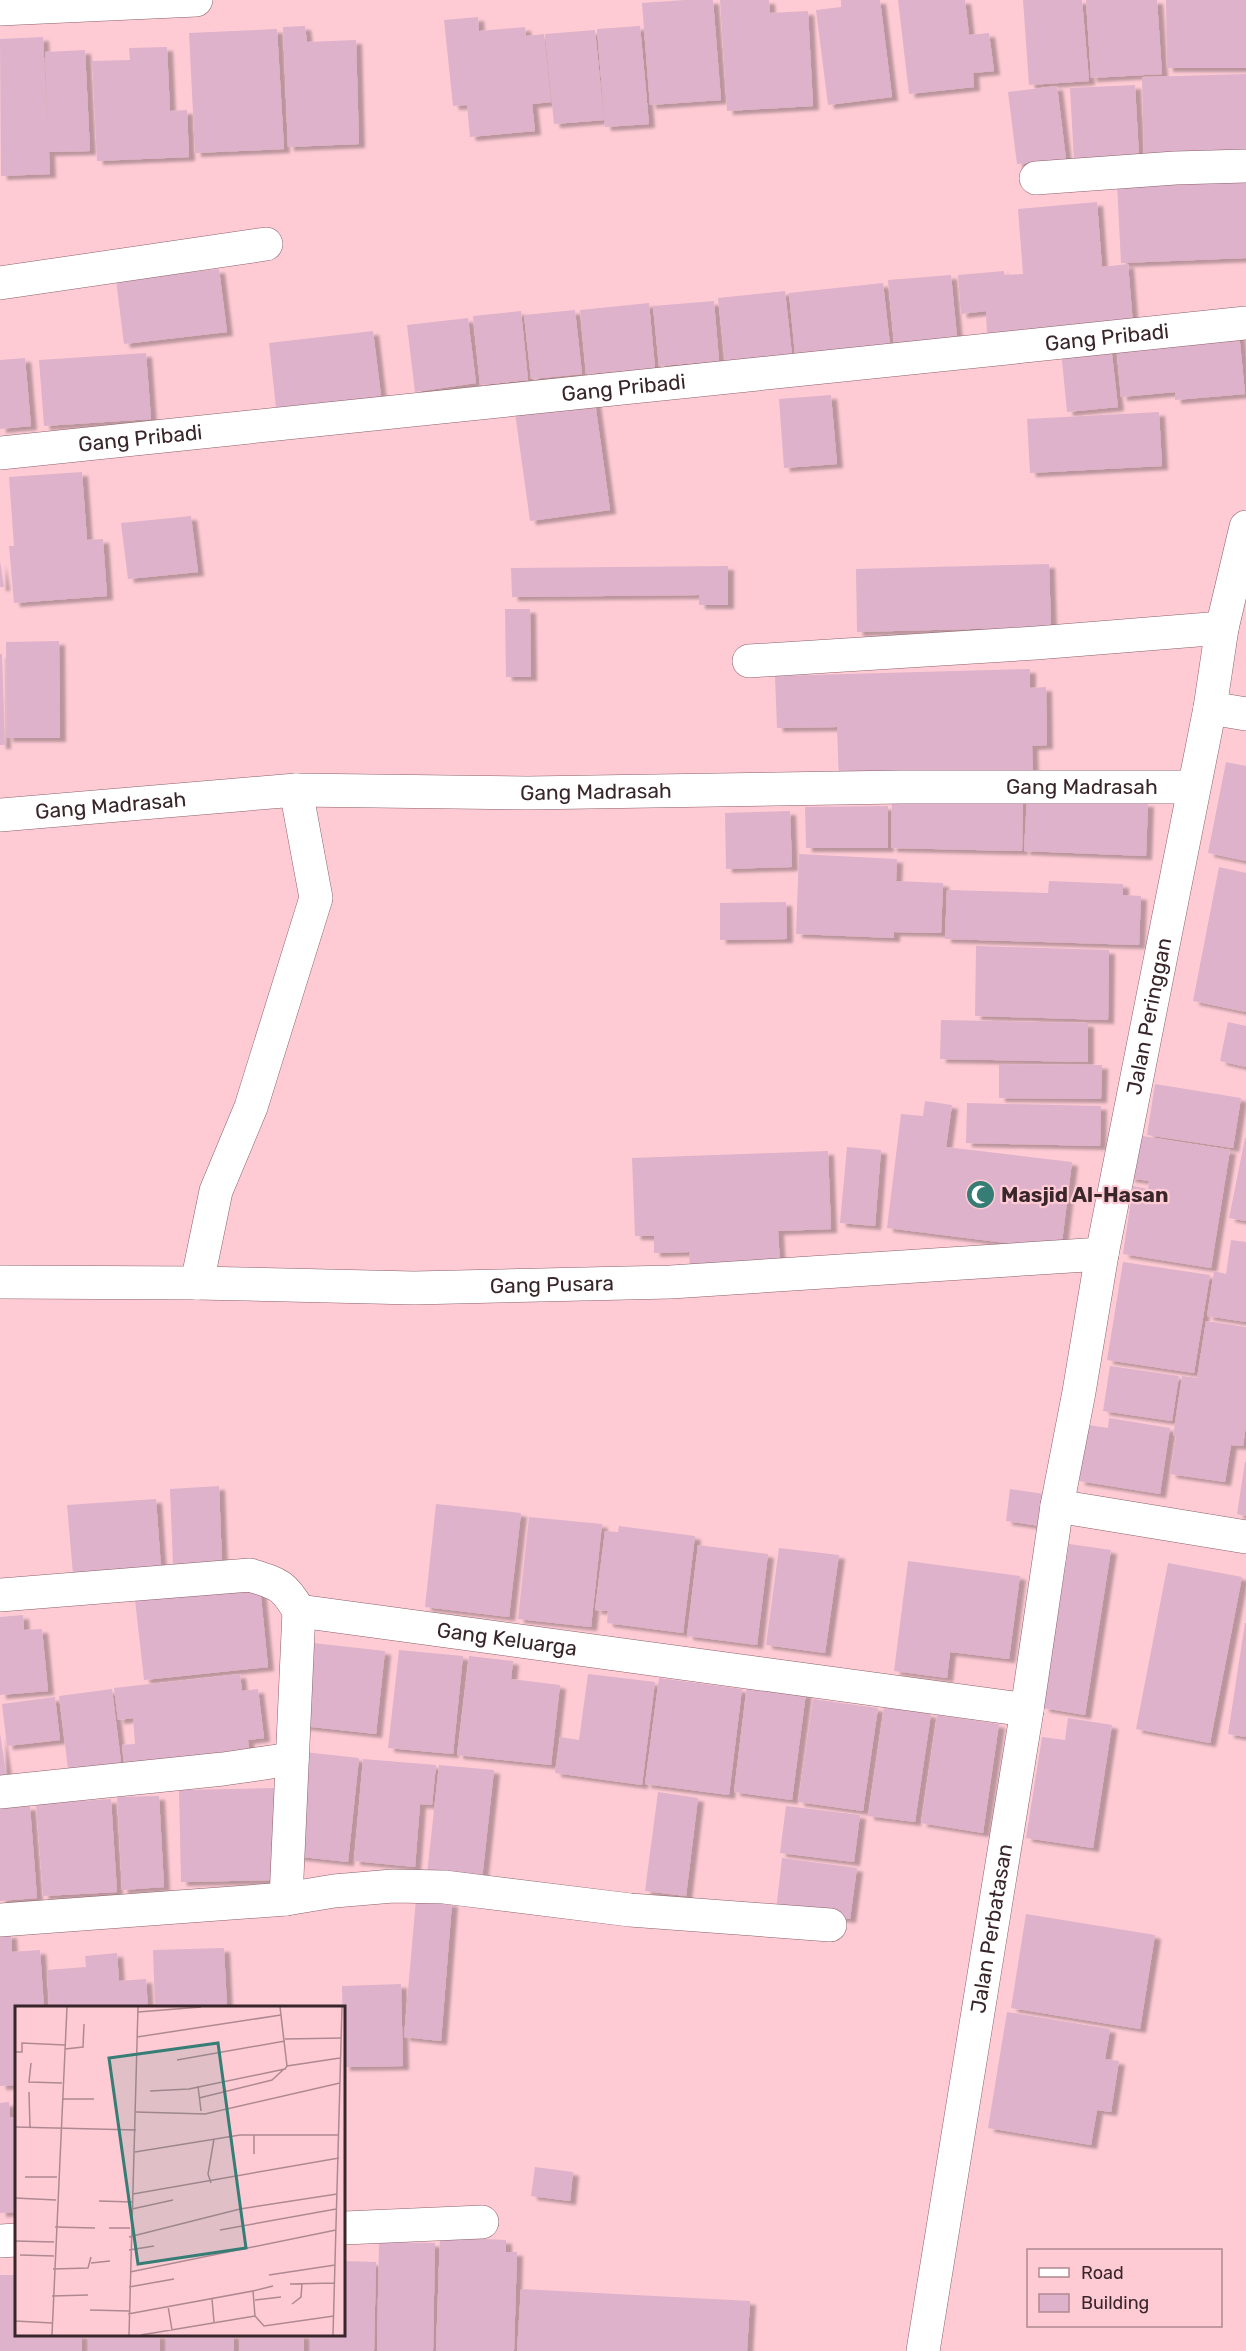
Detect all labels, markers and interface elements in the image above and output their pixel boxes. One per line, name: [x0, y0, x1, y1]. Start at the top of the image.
street label: Gang Pribadi: [1044, 318, 1170, 356]
street label: Gang Pribadi: [560, 369, 687, 406]
street label: Gang Pribadi: [77, 419, 203, 457]
street label: Gang Madrasah: [1006, 774, 1158, 799]
street label: Gang Madrasah: [520, 778, 672, 805]
street label: Gang Madrasah: [34, 786, 187, 824]
street label: Jalan Peringgan: [1121, 935, 1176, 1097]
mosque icon: Masjid Al-Hasan: [964, 1179, 996, 1211]
place label: Masjid Al-Hasan: [1001, 1182, 1169, 1207]
street label: Gang Pusara: [490, 1270, 614, 1298]
street label: Gang Keluarga: [435, 1617, 579, 1661]
street label: Jalan Perbatasan: [965, 1842, 1017, 2015]
inset map: [15, 2006, 345, 2336]
legend: [1027, 2249, 1222, 2327]
text: Road: [1081, 2262, 1124, 2284]
text: Building: [1081, 2292, 1149, 2314]

